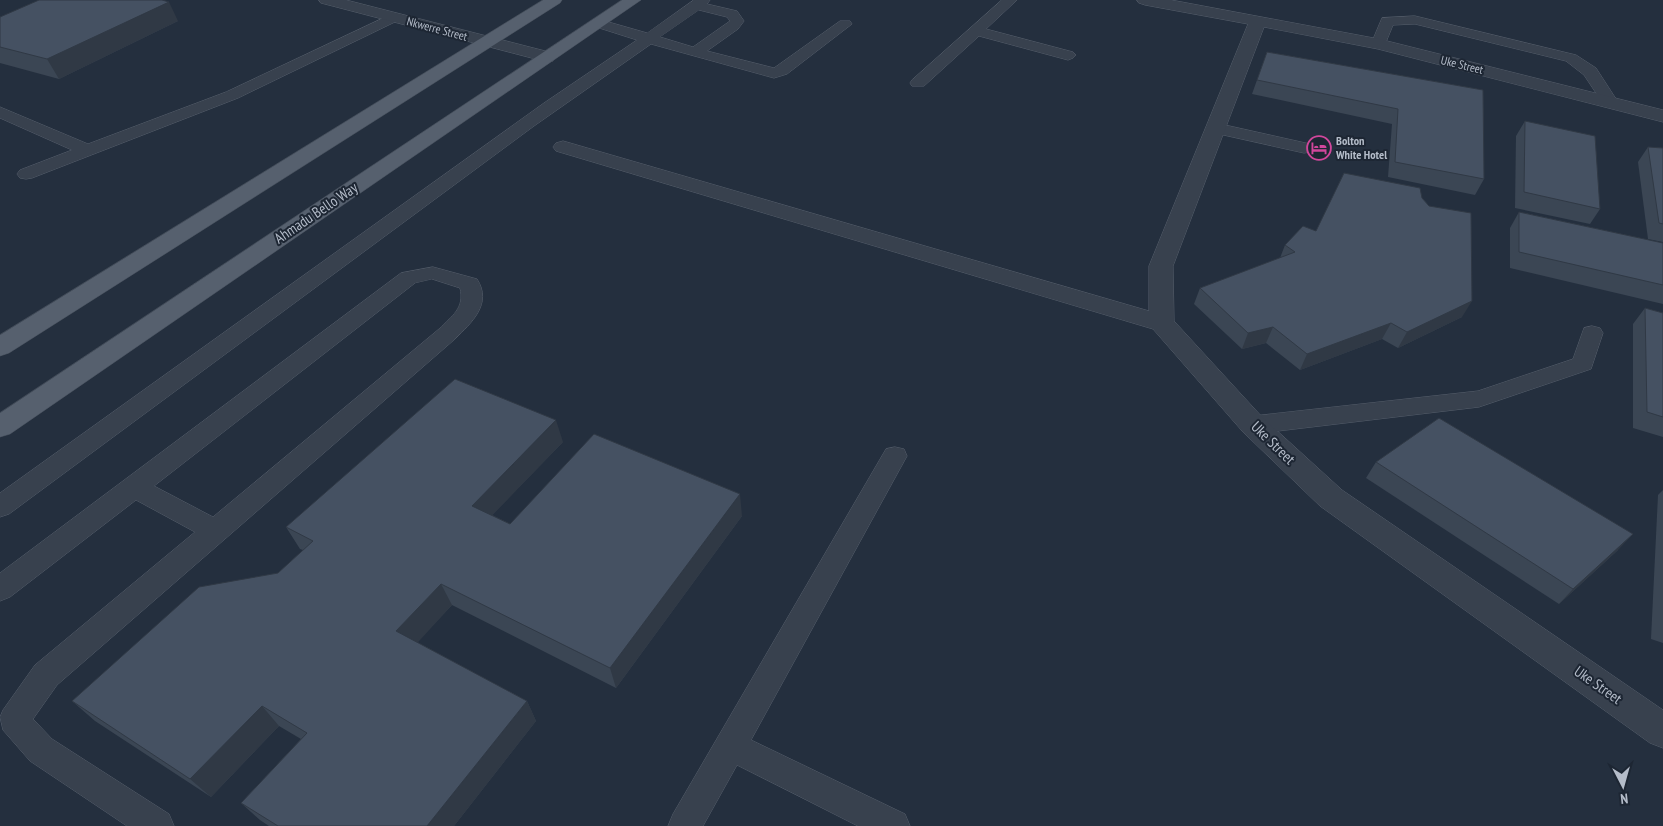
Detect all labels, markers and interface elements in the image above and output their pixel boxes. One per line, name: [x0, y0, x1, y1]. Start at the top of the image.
street label: Nkwerre Street: [405, 13, 470, 44]
street label: Uke Street: [1439, 52, 1486, 77]
place label: Bolton White Hotel: [1335, 133, 1387, 162]
hotel icon: Bolton White Hotel: [1306, 135, 1332, 161]
street label: Ahmadu Bello Way: [270, 178, 361, 247]
street label: Uke Street: [1247, 417, 1299, 468]
street label: Uke Street: [1571, 661, 1626, 708]
north arrow: [1598, 761, 1648, 811]
text: N: [1620, 790, 1629, 808]

